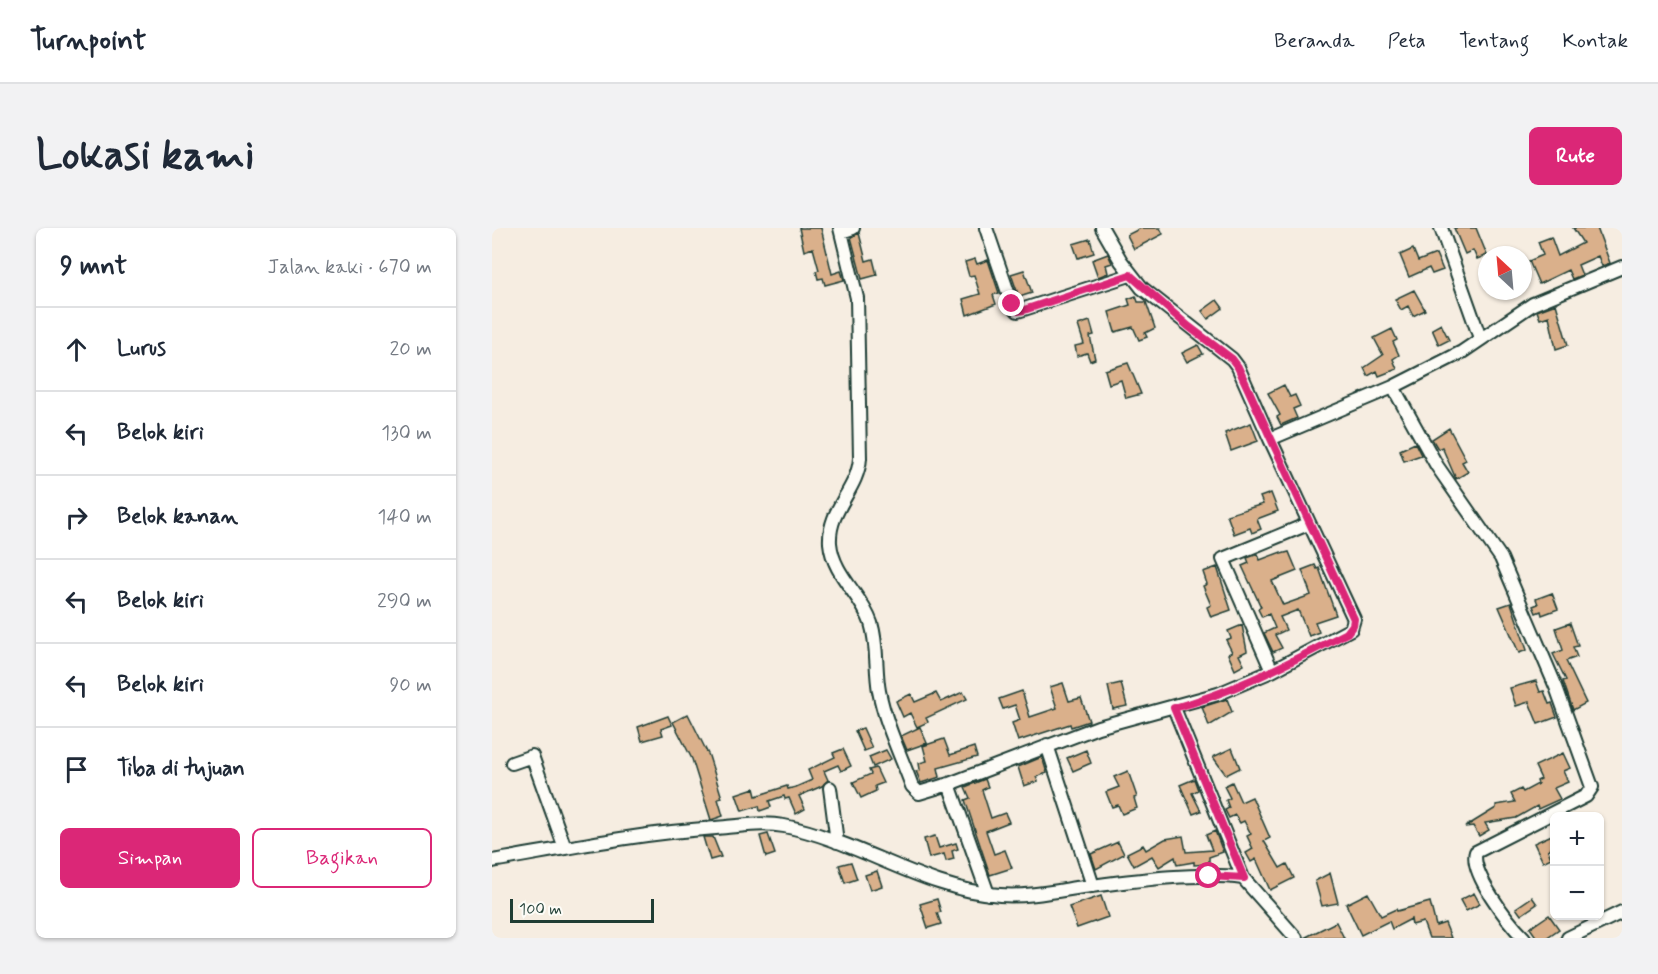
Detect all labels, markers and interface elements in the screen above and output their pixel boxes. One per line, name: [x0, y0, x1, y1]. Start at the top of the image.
text: Turnpoint: [30, 23, 146, 60]
text: Beranda: [1274, 27, 1355, 55]
text: Peta: [1388, 27, 1426, 55]
text: Tentang: [1459, 27, 1529, 55]
text: Kontak: [1562, 27, 1628, 55]
button: Rute: [1529, 127, 1622, 185]
text: Lokasi kami: [36, 129, 255, 184]
north arrow: [1478, 246, 1532, 300]
text: 9 mnt: [60, 250, 127, 284]
text: Jalan kaki · 670 m: [268, 254, 432, 281]
route end: [998, 290, 1024, 316]
icon: ahead: [60, 333, 93, 366]
text: Lurus: [117, 335, 166, 363]
text: 20 m: [389, 336, 432, 363]
icon: left: [60, 417, 93, 450]
text: Belok kiri: [117, 419, 204, 447]
text: 130 m: [381, 420, 432, 447]
icon: right: [60, 501, 93, 534]
text: Belok kanan: [117, 503, 238, 531]
text: 140 m: [378, 504, 432, 531]
icon: left: [60, 585, 93, 618]
text: Belok kiri: [117, 587, 204, 615]
text: 290 m: [377, 588, 432, 615]
icon: left: [60, 669, 93, 702]
text: Belok kiri: [117, 671, 204, 699]
text: 90 m: [389, 672, 432, 699]
icon: arrive: [60, 753, 93, 786]
text: Tiba di tujuan: [117, 755, 245, 783]
map controls: [1550, 812, 1604, 920]
button: +: [1550, 812, 1604, 866]
button: Simpan: [60, 828, 240, 888]
button: Bagikan: [252, 828, 432, 888]
route start: [1195, 862, 1221, 888]
button: −: [1550, 866, 1604, 920]
scale bar: [510, 896, 654, 924]
text: 100 m: [519, 899, 562, 920]

